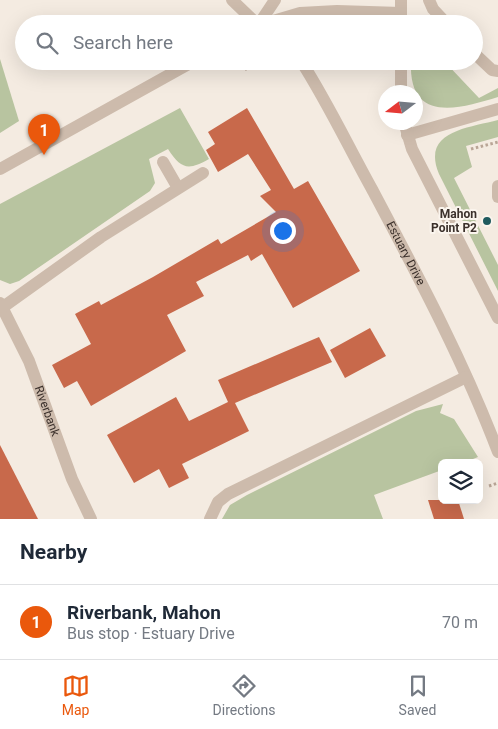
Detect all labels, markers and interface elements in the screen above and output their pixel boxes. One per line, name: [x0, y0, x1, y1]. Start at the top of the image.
search box: [15, 15, 483, 70]
icon: search: [33, 29, 61, 57]
text: Search here: [73, 31, 173, 54]
north arrow: [378, 85, 423, 130]
pin: 1: [28, 114, 60, 155]
place label: Mahon Point P2: [431, 207, 477, 235]
marker: Mahon Point P2: [481, 215, 493, 227]
your location: [270, 218, 296, 244]
street label: Estuary Drive: [383, 219, 428, 287]
street label: Riverbank: [32, 384, 63, 439]
map controls: [438, 459, 483, 504]
button: layers: [438, 459, 483, 504]
text: Nearby: [20, 540, 87, 564]
text: Riverbank, Mahon: [67, 601, 221, 624]
text: 1: [31, 613, 41, 632]
text: 70 m: [442, 613, 478, 632]
text: Bus stop · Estuary Drive: [67, 624, 235, 643]
tab: Map: [62, 672, 90, 718]
tab: Directions: [213, 672, 276, 718]
tab: Saved: [399, 672, 436, 718]

